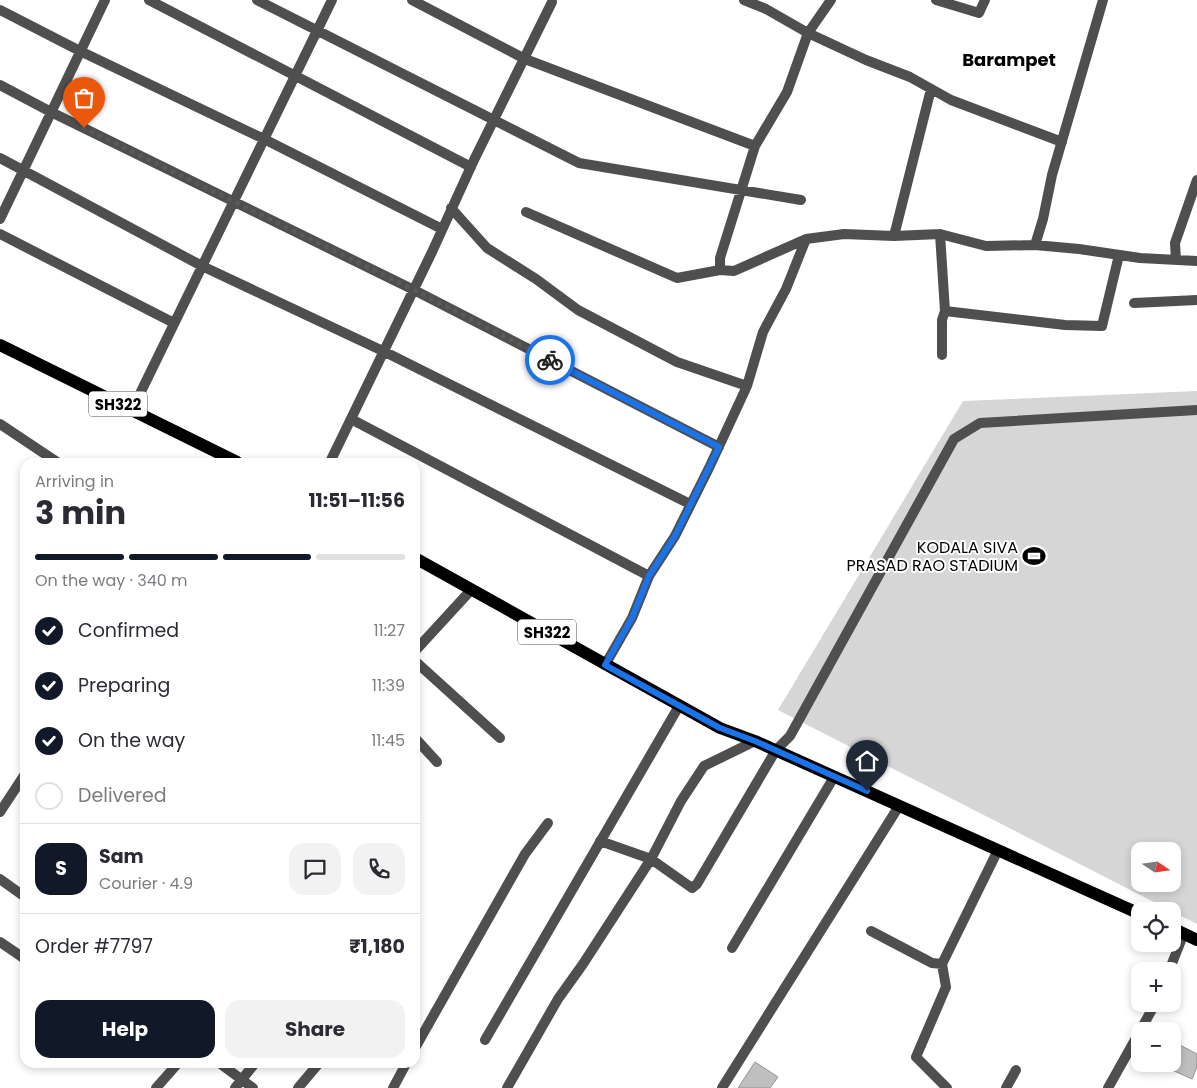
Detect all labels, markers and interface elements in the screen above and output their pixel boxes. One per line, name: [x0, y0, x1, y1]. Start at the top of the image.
district label: Barampet: [962, 47, 1056, 72]
pin: [63, 77, 105, 128]
icon: bag: [70, 84, 98, 112]
courier: [525, 335, 575, 385]
icon: bike: [536, 346, 564, 374]
road number: SH322: [89, 392, 147, 416]
text: Arriving in: [35, 470, 114, 493]
text: 11:51–11:56: [308, 487, 405, 514]
text: 3 min: [35, 490, 126, 535]
place label: KODALA SIVA PRASAD RAO STADIUM: [846, 536, 1018, 577]
sports icon: KODALA SIVA PRASAD RAO STADIUM: [1021, 543, 1047, 569]
text: On the way · 340 m: [35, 569, 188, 592]
icon: check: [35, 617, 63, 645]
text: Confirmed: [78, 617, 179, 644]
text: 11:27: [373, 619, 405, 642]
road number: SH322: [518, 620, 576, 644]
icon: check: [35, 672, 63, 700]
text: Preparing: [78, 672, 170, 699]
text: 11:39: [372, 674, 405, 697]
icon: check: [35, 727, 63, 755]
text: On the way: [78, 727, 185, 754]
text: 11:45: [371, 729, 405, 752]
pin: [846, 740, 888, 791]
icon: home: [853, 747, 881, 775]
text: Delivered: [78, 782, 167, 809]
north arrow: [1131, 842, 1181, 892]
map controls: [1131, 842, 1181, 1072]
text: Sam: [99, 843, 144, 870]
button: chat: [289, 843, 341, 895]
button: phone: [353, 843, 405, 895]
text: S: [55, 855, 67, 882]
text: Courier · 4.9: [99, 872, 193, 895]
button: locate: [1131, 902, 1181, 952]
text: Order #7797: [35, 933, 153, 960]
text: ₹1,180: [349, 933, 405, 960]
button: +: [1131, 962, 1181, 1012]
button: Help: [35, 1000, 215, 1058]
button: Share: [225, 1000, 405, 1058]
button: −: [1131, 1022, 1181, 1072]

